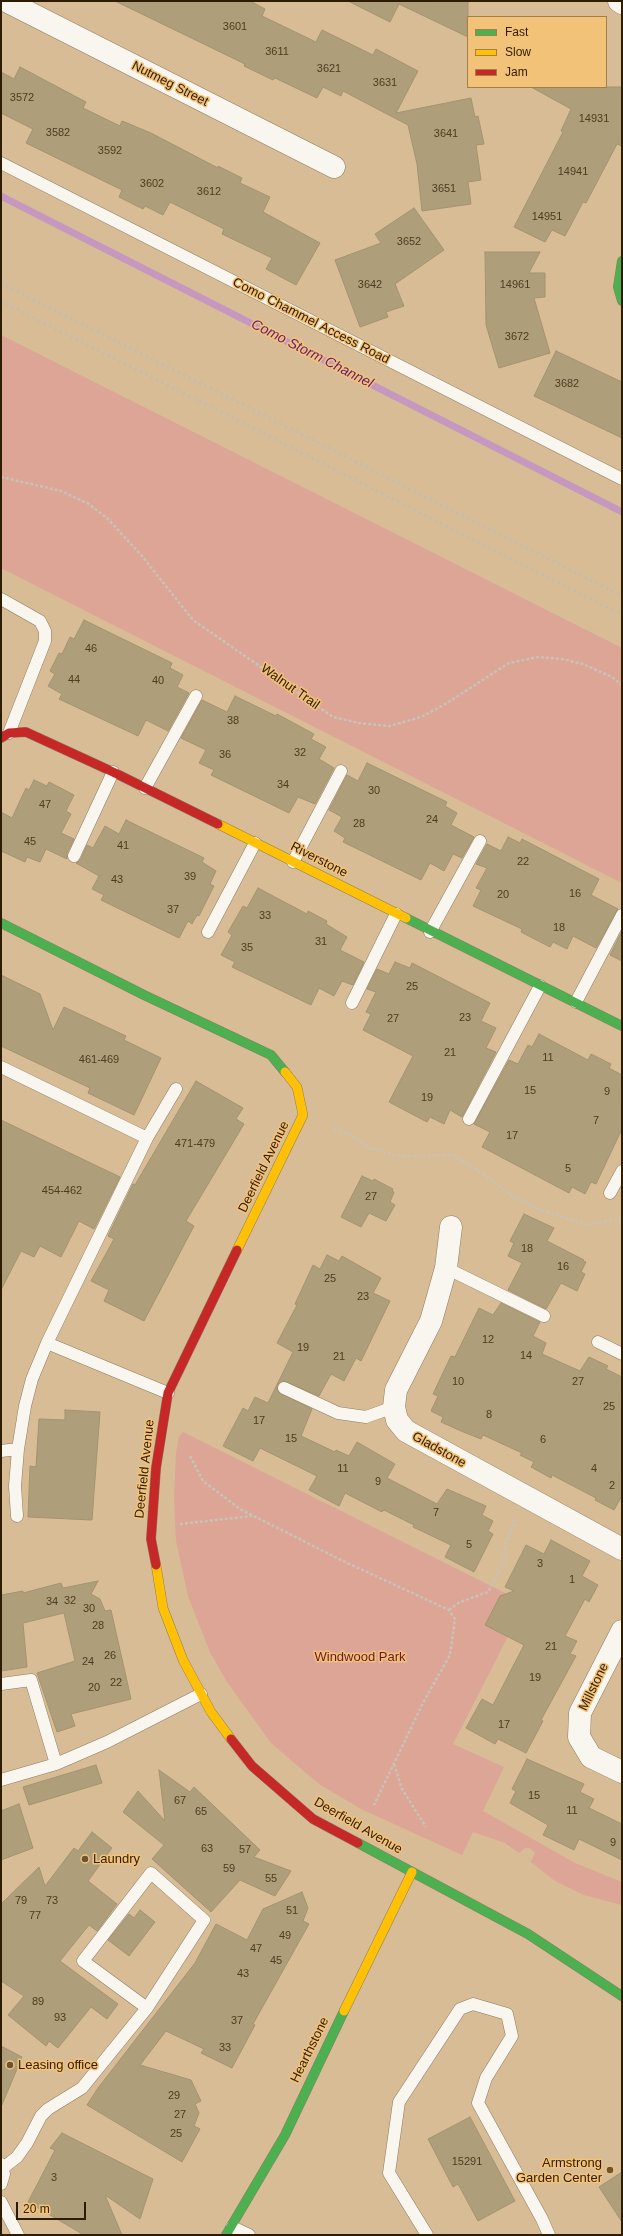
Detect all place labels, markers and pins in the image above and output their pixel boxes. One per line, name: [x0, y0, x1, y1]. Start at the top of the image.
place label: Laundry: [93, 1851, 140, 1867]
marker: Laundry: [80, 1854, 90, 1864]
place label: Leasing office: [18, 2057, 98, 2073]
marker: Leasing office: [5, 2060, 15, 2070]
place label: Armstrong Garden Center: [516, 2155, 602, 2186]
marker: Armstrong Garden Center: [605, 2165, 615, 2175]

